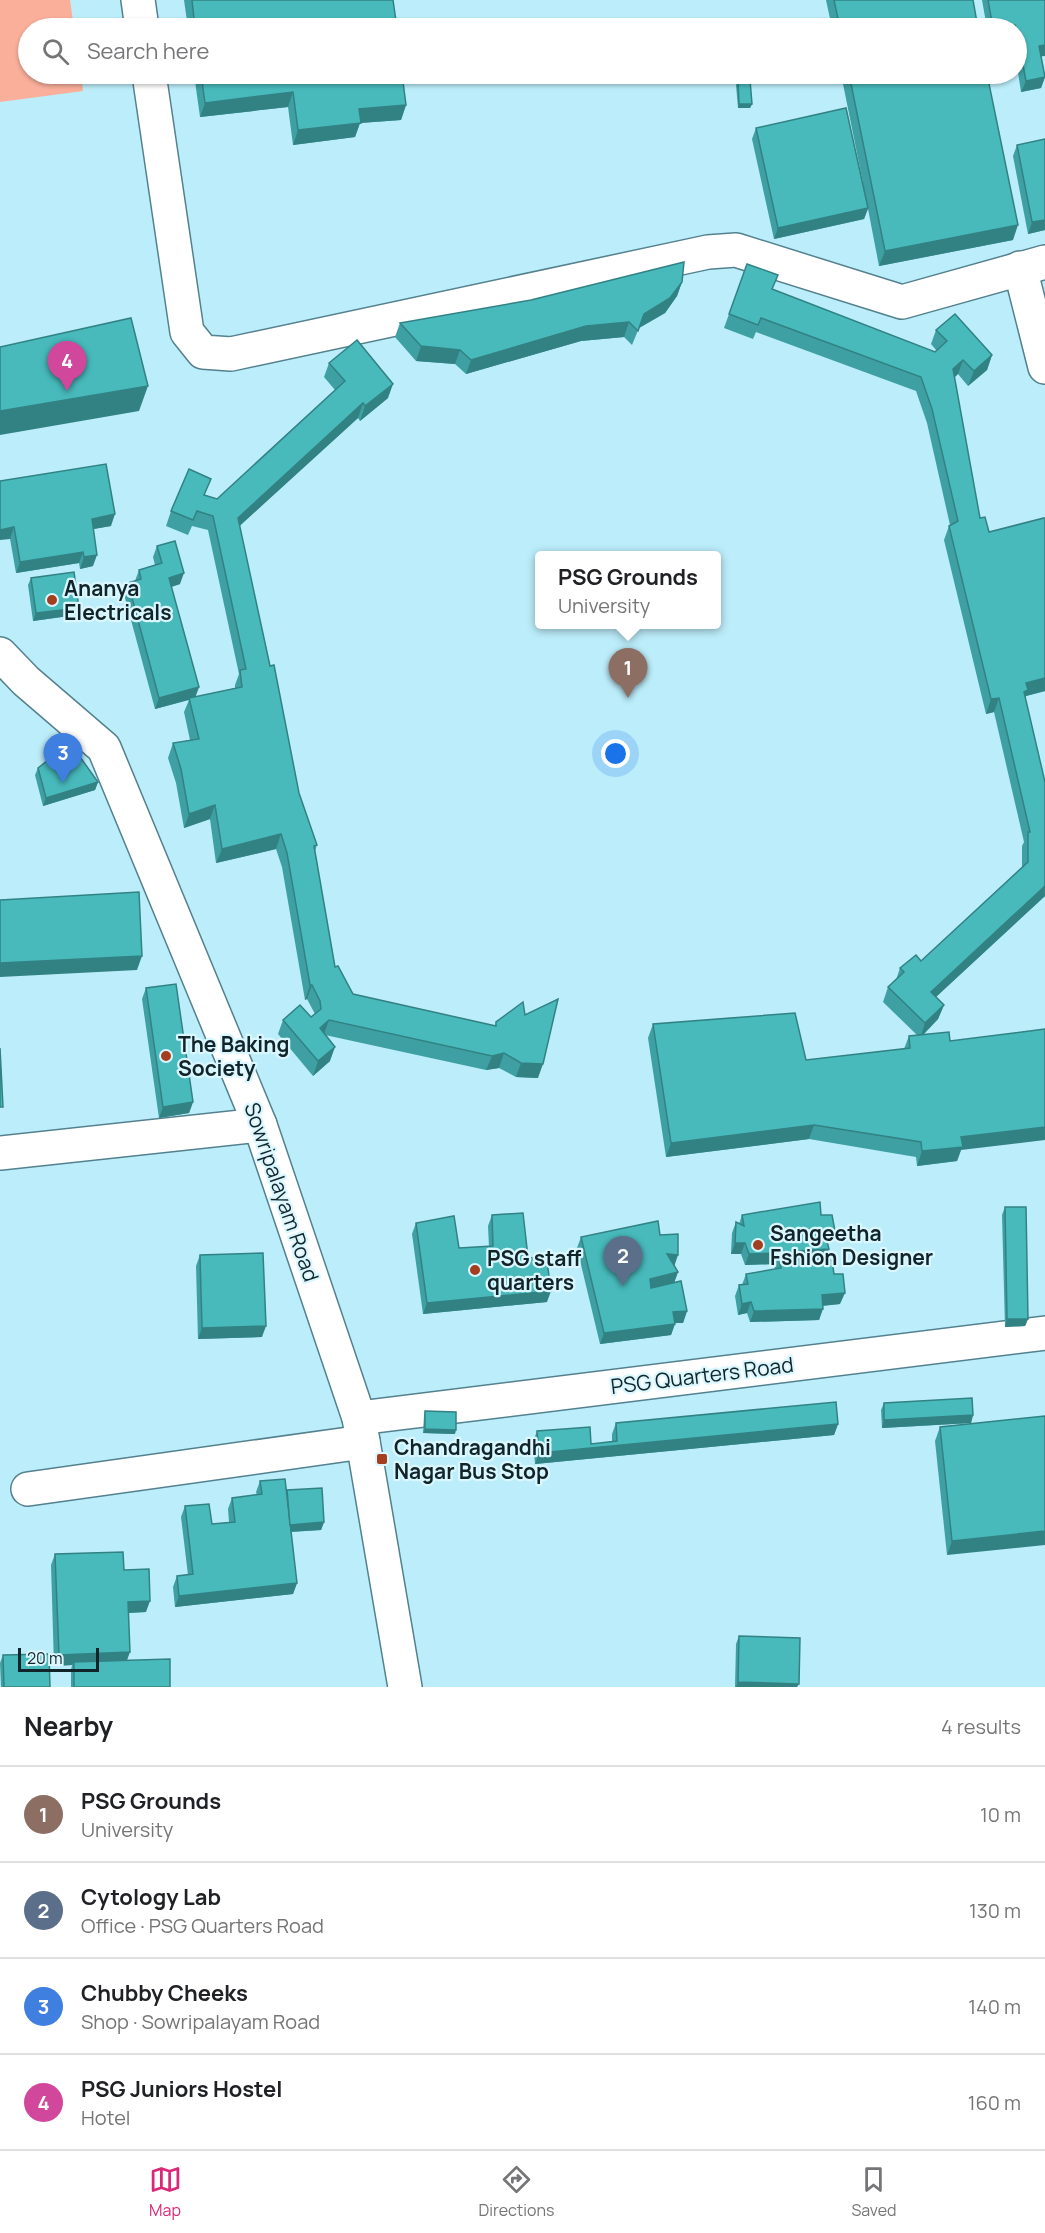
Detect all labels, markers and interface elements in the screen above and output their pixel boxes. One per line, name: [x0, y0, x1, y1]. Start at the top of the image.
search box: [18, 18, 1027, 84]
icon: search: [39, 35, 72, 68]
text: Search here: [87, 36, 209, 66]
pin: 4: [48, 342, 86, 391]
popup: [535, 551, 721, 629]
text: PSG Grounds: [558, 562, 698, 592]
place label: Ananya Electricals: [64, 574, 172, 626]
text: University: [558, 592, 650, 619]
marker: Ananya Electricals: [45, 593, 59, 607]
pin: 1: [608, 648, 648, 698]
pin: 3: [44, 734, 82, 783]
your location: [601, 739, 630, 768]
place label: The Baking Society: [178, 1030, 289, 1082]
marker: The Baking Society: [159, 1049, 173, 1063]
street label: Sowripalayam Road: [238, 1099, 326, 1285]
place label: Sangeetha Fshion Designer: [770, 1219, 933, 1271]
pin: 2: [604, 1236, 642, 1286]
marker: Sangeetha Fshion Designer: [751, 1238, 765, 1252]
place label: PSG staff quarters: [487, 1244, 581, 1296]
marker: PSG staff quarters: [468, 1263, 482, 1277]
street label: PSG Quarters Road: [609, 1350, 795, 1400]
place label: Chandragandhi Nagar Bus Stop: [394, 1433, 551, 1485]
marker: Chandragandhi Nagar Bus Stop: [375, 1452, 389, 1466]
scale bar: [18, 1645, 99, 1672]
text: 20 m: [27, 1647, 63, 1669]
text: Nearby: [24, 1708, 113, 1744]
text: 4 results: [941, 1713, 1021, 1740]
text: PSG Grounds: [81, 1786, 221, 1816]
text: 1: [39, 1801, 48, 1828]
text: 10 m: [980, 1801, 1021, 1828]
text: University: [81, 1816, 173, 1843]
text: Cytology Lab: [81, 1882, 221, 1912]
text: 2: [38, 1897, 49, 1924]
text: 130 m: [969, 1897, 1021, 1924]
text: Office · PSG Quarters Road: [81, 1912, 324, 1939]
text: Chubby Cheeks: [81, 1978, 248, 2008]
text: 3: [38, 1993, 49, 2020]
text: 140 m: [968, 1993, 1021, 2020]
text: Shop · Sowripalayam Road: [81, 2008, 320, 2035]
text: PSG Juniors Hostel: [81, 2074, 282, 2104]
text: 4: [37, 2089, 50, 2116]
text: 160 m: [968, 2089, 1021, 2116]
text: Hotel: [81, 2104, 131, 2131]
tab: Map: [149, 2163, 182, 2221]
tab: Directions: [479, 2163, 554, 2221]
tab: Saved: [851, 2163, 896, 2221]

